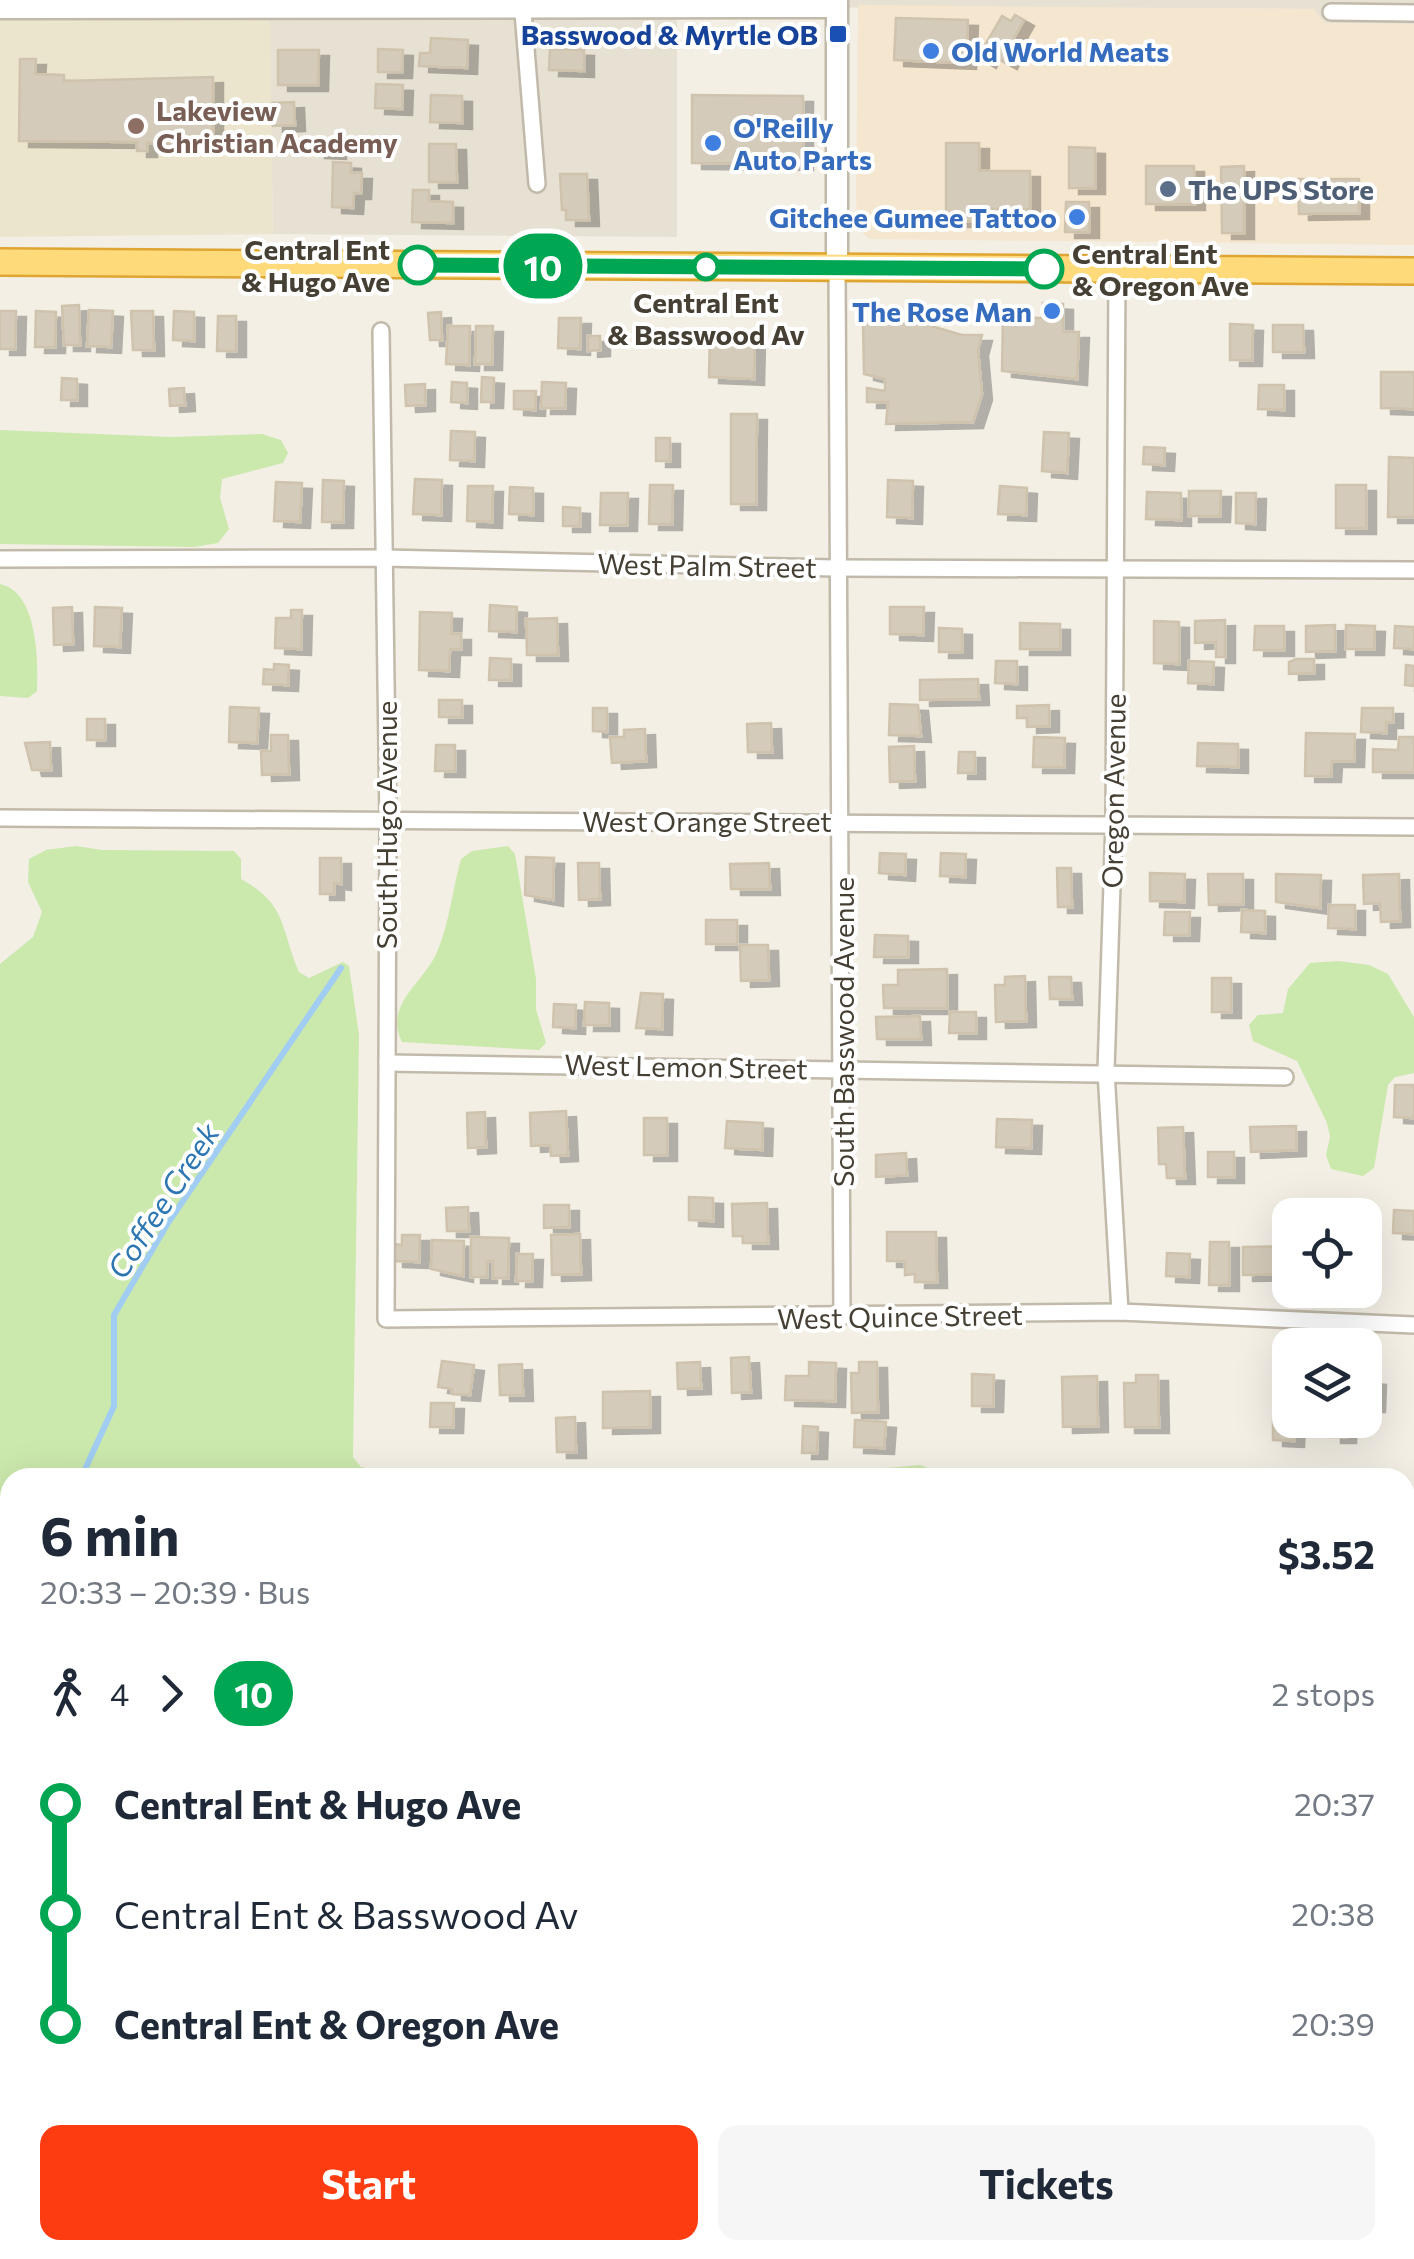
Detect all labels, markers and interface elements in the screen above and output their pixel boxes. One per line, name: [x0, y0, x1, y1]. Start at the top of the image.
place label: Basswood & Myrtle OB: [521, 17, 818, 51]
marker: Basswood & Myrtle OB: [827, 23, 849, 45]
place label: Old World Meats: [951, 34, 1169, 68]
marker: Old World Meats: [920, 40, 942, 62]
place label: Lakeview Christian Academy: [156, 93, 398, 159]
place label: O'Reilly Auto Parts: [733, 110, 872, 176]
marker: Lakeview Christian Academy: [125, 115, 147, 137]
marker: O'Reilly Auto Parts: [702, 132, 724, 154]
place label: The UPS Store: [1188, 172, 1374, 206]
marker: The UPS Store: [1157, 178, 1179, 200]
place label: Gitchee Gumee Tattoo: [769, 200, 1057, 234]
marker: Gitchee Gumee Tattoo: [1066, 206, 1088, 228]
place label: Central Ent & Hugo Ave: [241, 232, 390, 298]
line badge: 10: [498, 234, 588, 298]
place label: Central Ent & Oregon Ave: [1072, 236, 1249, 302]
text: 10: [523, 245, 563, 288]
marker: Central Ent & Hugo Ave: [399, 246, 437, 284]
marker: Central Ent & Oregon Ave: [1025, 250, 1063, 288]
marker: Central Ent & Basswood Av: [693, 254, 719, 280]
place label: Central Ent & Basswood Av: [607, 285, 805, 351]
place label: The Rose Man: [852, 294, 1032, 328]
marker: The Rose Man: [1041, 300, 1063, 322]
street label: West Palm Street: [597, 546, 817, 584]
street label: Oregon Avenue: [1094, 693, 1132, 889]
street label: South Hugo Avenue: [369, 701, 403, 949]
street label: West Orange Street: [582, 804, 832, 838]
street label: South Basswood Avenue: [826, 877, 860, 1187]
street label: West Lemon Street: [564, 1047, 808, 1085]
water label: Coffee Creek: [98, 1115, 226, 1285]
map controls: [1272, 1198, 1382, 1438]
button: locate: [1272, 1198, 1382, 1308]
street label: West Quince Street: [777, 1297, 1023, 1335]
button: layers: [1272, 1328, 1382, 1438]
text: 6 min: [40, 1500, 180, 1567]
text: $3.52: [1278, 1530, 1375, 1577]
text: 20:33 – 20:39 · Bus: [40, 1571, 310, 1611]
icon: walk: [40, 1666, 95, 1721]
icon: forward: [144, 1666, 199, 1721]
text: 10: [234, 1672, 273, 1715]
text: 4: [110, 1673, 129, 1713]
text: 2 stops: [1271, 1673, 1375, 1713]
text: Central Ent & Hugo Ave: [114, 1780, 521, 1827]
text: 20:37: [1294, 1783, 1375, 1823]
text: Central Ent & Basswood Av: [114, 1890, 579, 1937]
text: 20:38: [1291, 1893, 1375, 1933]
text: Central Ent & Oregon Ave: [114, 2000, 559, 2047]
text: 20:39: [1291, 2003, 1375, 2043]
button: Start: [40, 2125, 698, 2240]
button: Tickets: [718, 2125, 1375, 2240]

